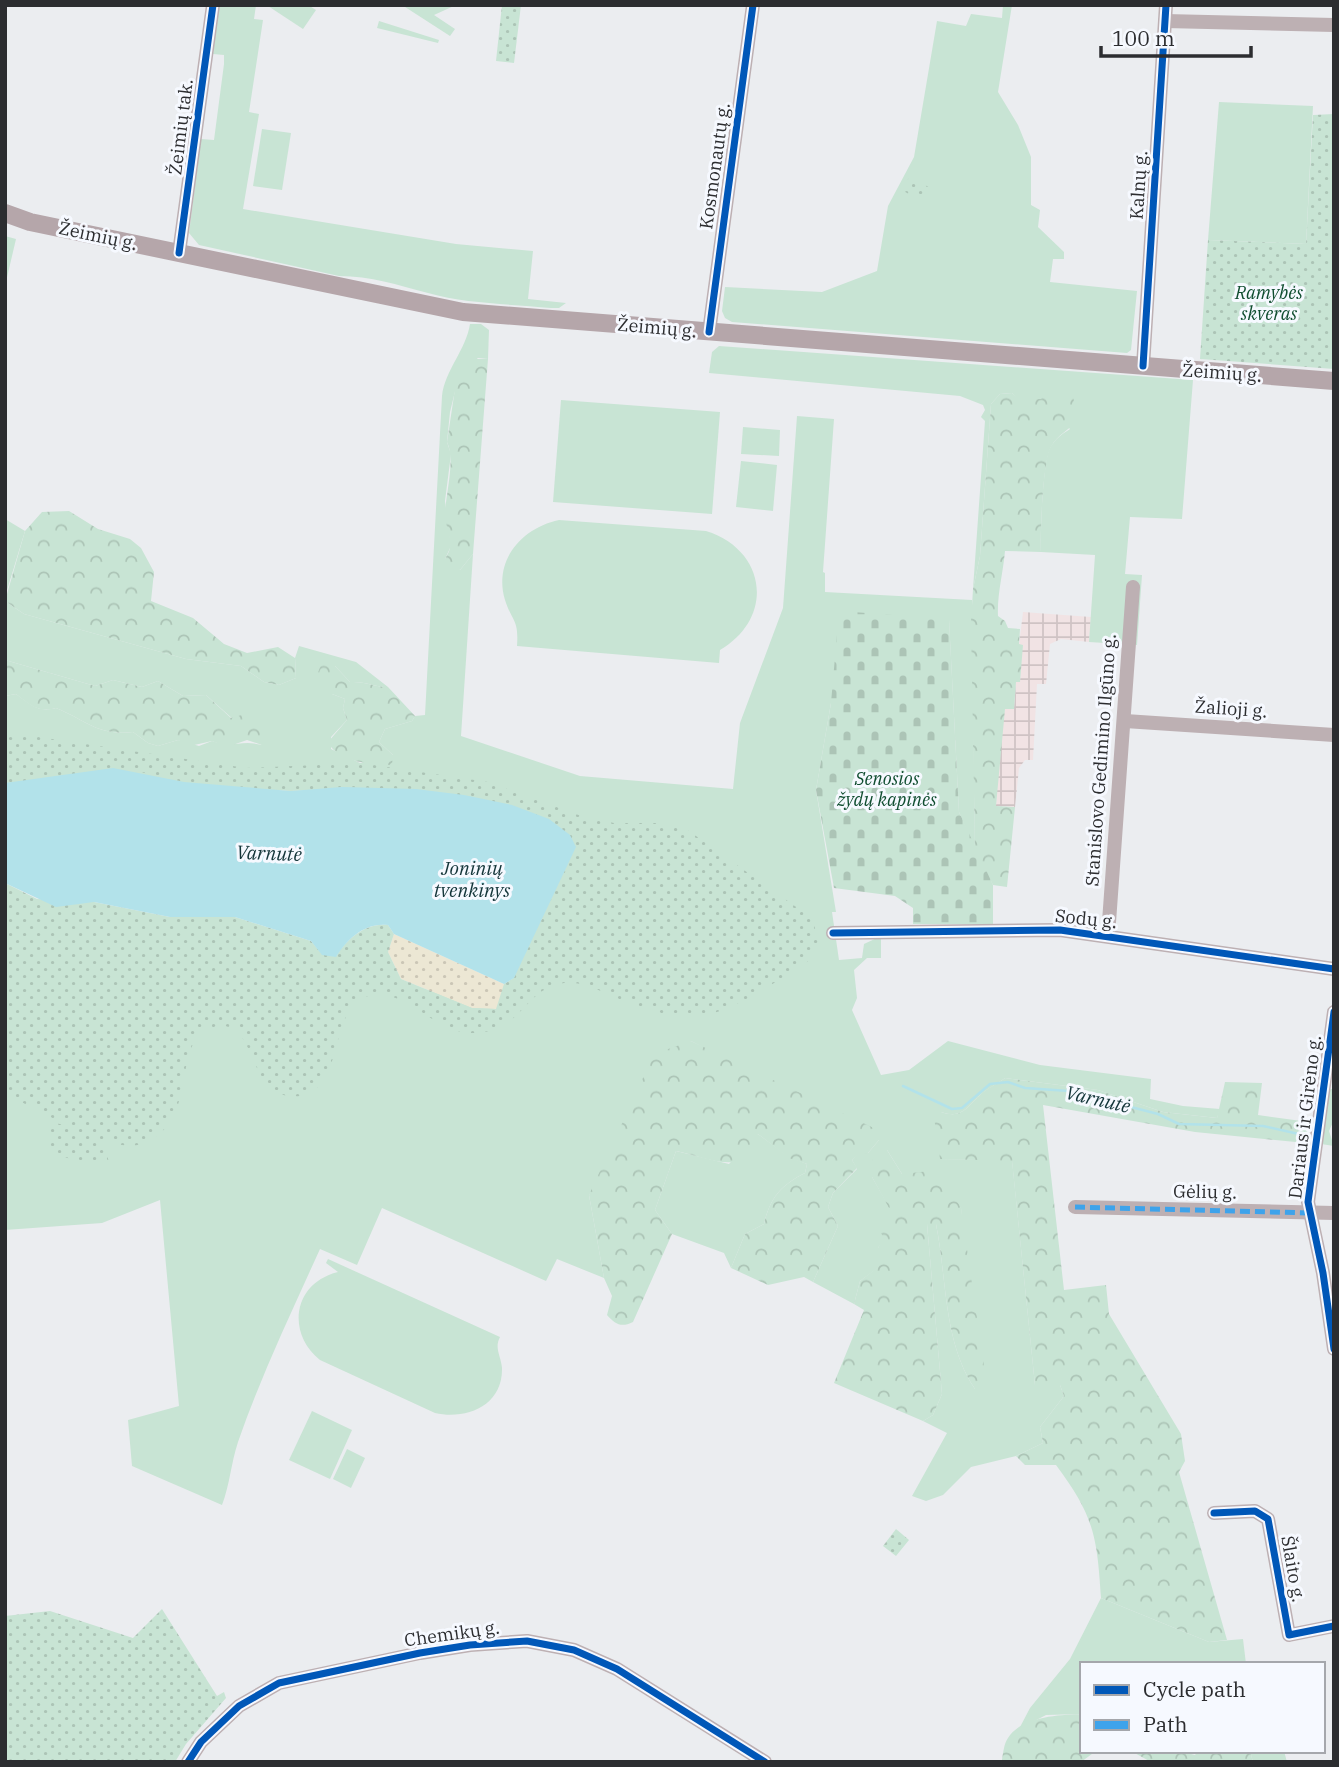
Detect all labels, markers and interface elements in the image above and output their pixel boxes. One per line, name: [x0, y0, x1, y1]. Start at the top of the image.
scale bar: [1101, 14, 1252, 58]
text: 100 m: [1112, 24, 1175, 52]
street label: Žeimių tak.: [163, 78, 198, 176]
street label: Kosmonautų g.: [694, 101, 735, 231]
street label: Kalnų g.: [1125, 150, 1152, 220]
street label: Žeimių g.: [57, 216, 139, 255]
park label: Ramybės skveras: [1234, 281, 1303, 325]
street label: Žeimių g.: [616, 313, 698, 342]
street label: Žeimių g.: [1181, 358, 1263, 387]
street label: Stanislovo Gedimino Ilgūno g.: [1080, 633, 1121, 887]
street label: Žalioji g.: [1194, 694, 1268, 723]
park label: Senosios žydų kapinės: [836, 767, 937, 811]
water label: Varnutė: [236, 840, 303, 866]
water label: Joninių tvenkinys: [434, 856, 510, 902]
street label: Sodų g.: [1054, 904, 1118, 933]
street label: Dariaus ir Girėno g.: [1283, 1034, 1326, 1200]
water label: Varnutė: [1063, 1080, 1133, 1118]
street label: Gėlių g.: [1173, 1179, 1237, 1204]
street label: Šlaito g.: [1276, 1534, 1312, 1604]
street label: Chemikų g.: [403, 1615, 501, 1652]
legend: [1080, 1662, 1325, 1753]
text: Cycle path: [1143, 1675, 1246, 1703]
text: Path: [1143, 1710, 1188, 1738]

